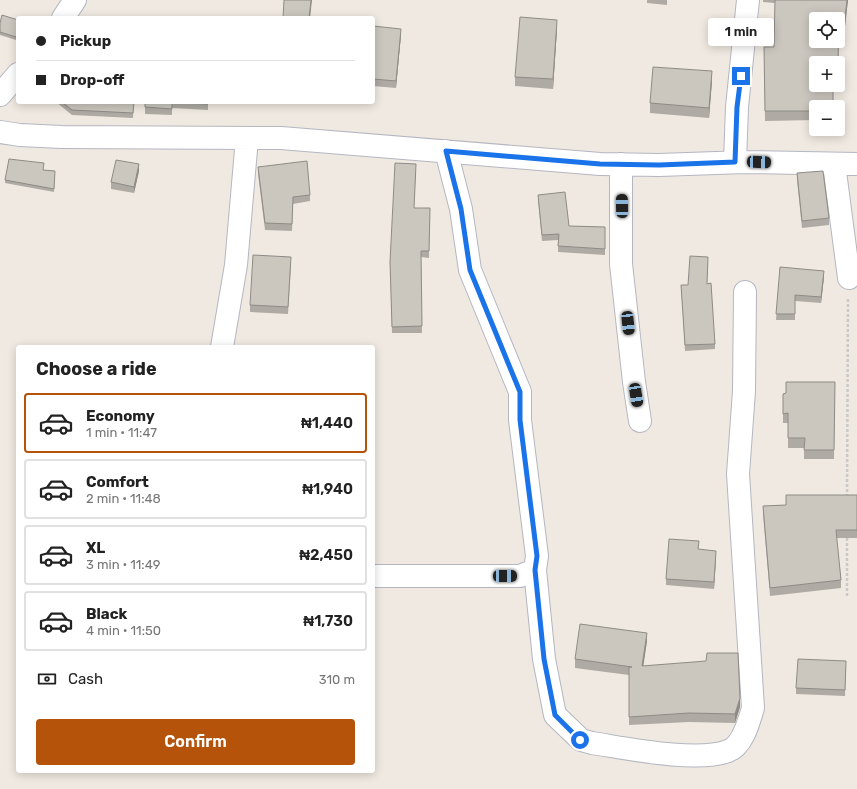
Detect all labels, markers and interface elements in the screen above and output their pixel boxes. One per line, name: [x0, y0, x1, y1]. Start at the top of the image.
map controls: [809, 12, 845, 136]
button: locate: [809, 12, 845, 48]
callout: 1 min: [708, 18, 774, 46]
text: 1 min: [725, 24, 757, 39]
text: Pickup: [60, 32, 111, 50]
button: +: [809, 56, 845, 92]
route end: [732, 67, 750, 85]
text: Drop-off: [60, 71, 124, 89]
button: −: [809, 100, 845, 136]
car: [747, 156, 771, 168]
car: [616, 194, 628, 218]
car: [621, 310, 635, 336]
text: Choose a ride: [36, 358, 157, 380]
car: [628, 382, 644, 408]
icon: car: [38, 405, 74, 441]
text: Economy: [86, 407, 155, 425]
text: ₦1,440: [301, 414, 353, 432]
text: 1 min · 11:47: [86, 425, 157, 440]
icon: car: [38, 471, 74, 507]
text: Comfort: [86, 473, 149, 491]
text: ₦1,940: [302, 480, 353, 498]
text: 2 min · 11:48: [86, 491, 161, 506]
icon: car: [38, 537, 74, 573]
text: XL: [86, 539, 105, 557]
text: ₦2,450: [299, 546, 353, 564]
text: 3 min · 11:49: [86, 557, 160, 572]
car: [493, 570, 517, 582]
icon: car: [38, 603, 74, 639]
text: Black: [86, 605, 127, 623]
text: ₦1,730: [303, 612, 353, 630]
text: 4 min · 11:50: [86, 623, 161, 638]
icon: cash: [36, 668, 58, 690]
text: Cash: [68, 670, 103, 688]
text: 310 m: [319, 672, 355, 687]
button: Confirm: [36, 719, 355, 765]
route start: [571, 731, 589, 749]

